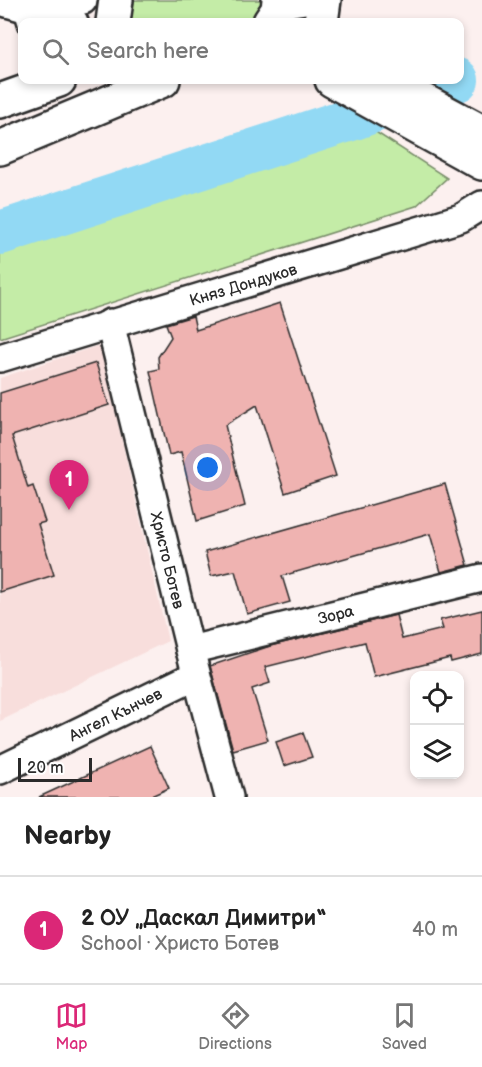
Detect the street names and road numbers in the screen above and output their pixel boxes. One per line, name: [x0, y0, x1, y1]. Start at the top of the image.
street label: Княз Дондуков: [188, 260, 300, 311]
street label: Христо Ботев: [146, 510, 188, 611]
street label: Зора: [316, 602, 356, 629]
street label: Ангел Кънчев: [65, 685, 166, 747]

